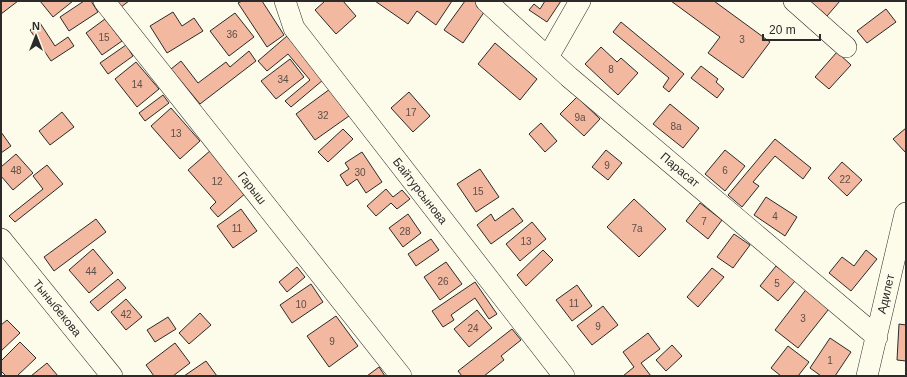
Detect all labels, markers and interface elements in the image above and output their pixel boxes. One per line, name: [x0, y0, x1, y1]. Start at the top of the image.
north arrow: [16, 16, 56, 56]
scale bar: [763, 16, 820, 42]
text: N: [32, 20, 40, 32]
text: 20 m: [769, 23, 796, 37]
house number: 36: [226, 29, 238, 40]
house number: 15: [98, 32, 110, 43]
house number: 3: [739, 34, 745, 45]
house number: 8: [608, 64, 614, 75]
house number: 34: [277, 74, 289, 85]
house number: 14: [131, 79, 143, 90]
house number: 17: [405, 107, 417, 118]
house number: 32: [317, 110, 329, 121]
house number: 9а: [574, 112, 586, 123]
house number: 8а: [670, 121, 682, 132]
house number: 13: [170, 128, 182, 139]
street label: Парасат: [658, 150, 703, 191]
street label: Байтурсынова: [390, 155, 450, 227]
house number: 9: [604, 160, 610, 171]
house number: 48: [10, 165, 22, 176]
house number: 6: [722, 165, 728, 176]
house number: 30: [354, 167, 366, 178]
street label: Гарыш: [235, 169, 269, 207]
house number: 22: [839, 174, 851, 185]
house number: 12: [211, 176, 223, 187]
house number: 15: [472, 186, 484, 197]
house number: 4: [772, 211, 778, 222]
house number: 7: [701, 216, 707, 227]
house number: 11: [232, 223, 243, 234]
house number: 7а: [631, 223, 643, 234]
house number: 28: [399, 226, 411, 237]
house number: 13: [520, 236, 532, 247]
house number: 44: [85, 266, 97, 277]
street label: Адилет: [875, 272, 897, 315]
house number: 26: [437, 276, 449, 287]
street label: Тыныбекова: [30, 277, 84, 339]
house number: 5: [774, 278, 780, 289]
house number: 11: [569, 298, 580, 309]
house number: 10: [295, 299, 307, 310]
house number: 42: [120, 309, 132, 320]
house number: 3: [800, 313, 806, 324]
house number: 9: [595, 321, 601, 332]
house number: 24: [467, 323, 479, 334]
house number: 9: [329, 336, 335, 347]
house number: 1: [827, 355, 833, 366]

